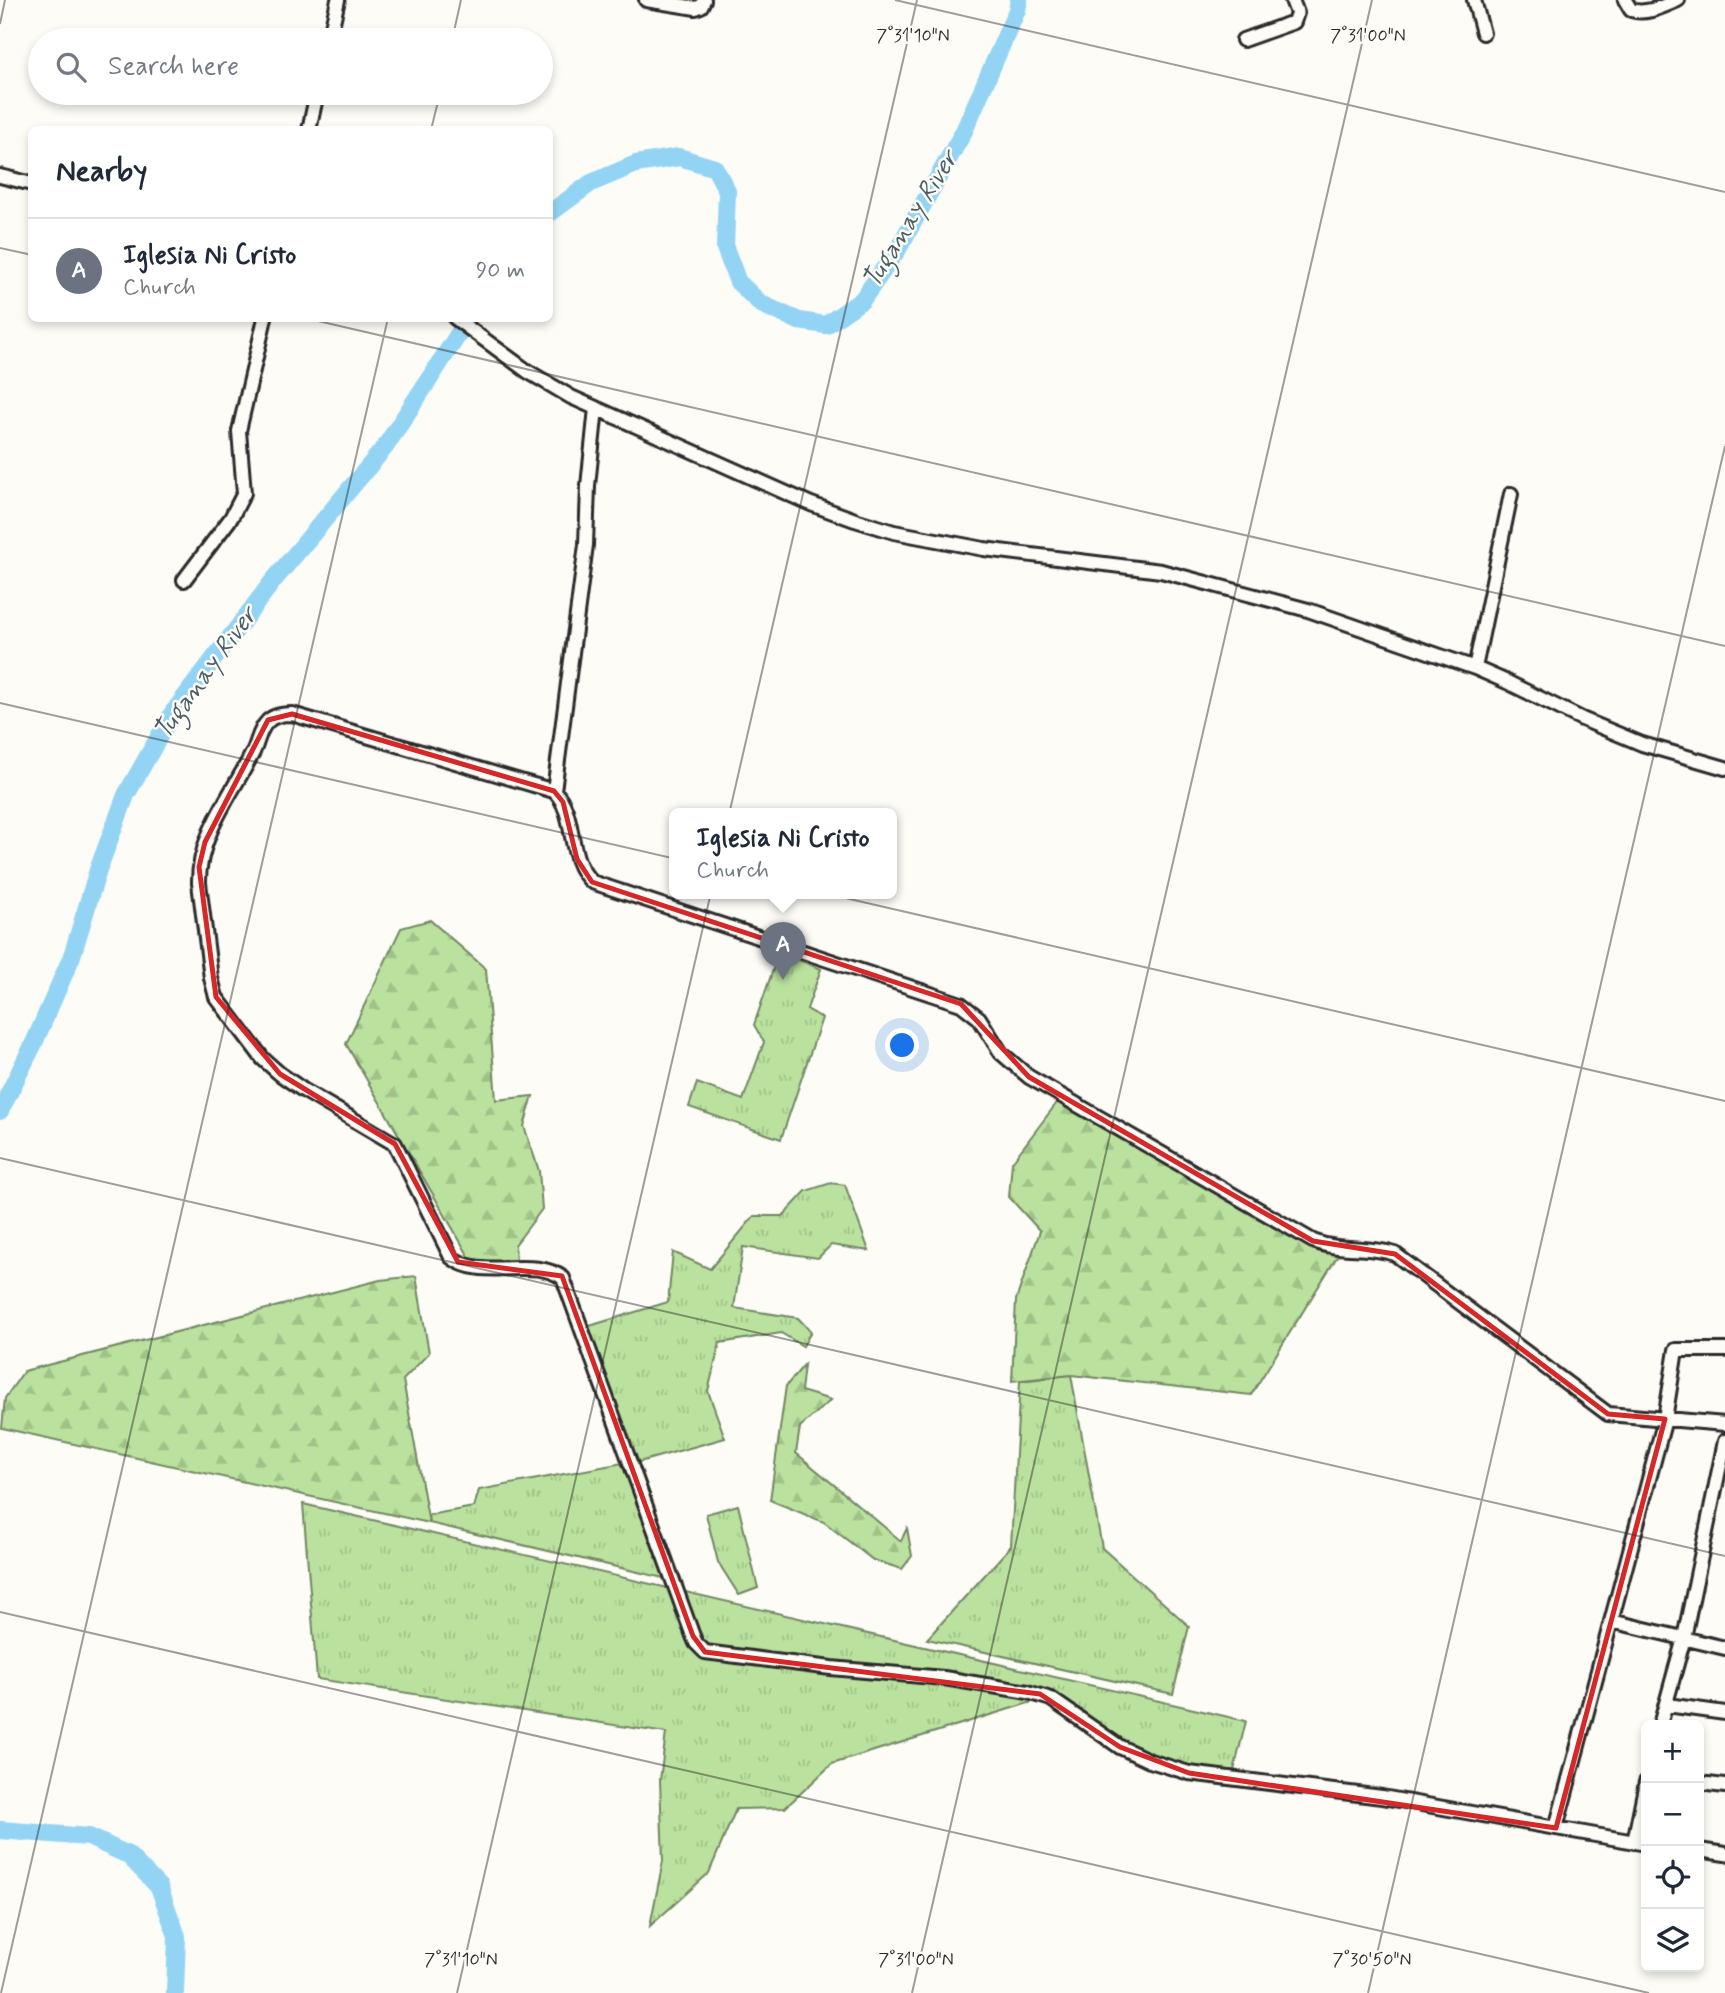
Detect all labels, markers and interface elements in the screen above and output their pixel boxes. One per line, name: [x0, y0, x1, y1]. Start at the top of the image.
text: 7°31'10"N: [876, 24, 950, 48]
text: 7°31'00"N: [1330, 24, 1406, 48]
search box: [28, 28, 553, 105]
icon: search: [52, 48, 90, 86]
text: Search here: [108, 50, 239, 84]
water label: Tuganay River: [855, 142, 971, 297]
text: Nearby: [56, 152, 147, 191]
text: Iglesia Ni Cristo: [123, 239, 296, 273]
text: A: [71, 256, 87, 286]
text: 90 m: [476, 256, 525, 286]
text: Church: [123, 273, 196, 303]
water label: Tuganay River: [146, 598, 270, 749]
popup: [669, 808, 897, 899]
text: Iglesia Ni Cristo: [696, 822, 870, 856]
text: Church: [696, 856, 769, 886]
pin: A: [760, 922, 806, 980]
your location: [885, 1028, 919, 1062]
map controls: [1641, 1720, 1704, 1972]
button: +: [1641, 1720, 1704, 1783]
button: −: [1641, 1783, 1704, 1846]
button: locate: [1641, 1846, 1704, 1909]
button: layers: [1641, 1909, 1704, 1972]
text: 7°31'10"N: [424, 1948, 498, 1972]
text: 7°31'00"N: [878, 1948, 954, 1972]
text: 7°30'50"N: [1333, 1948, 1411, 1972]

